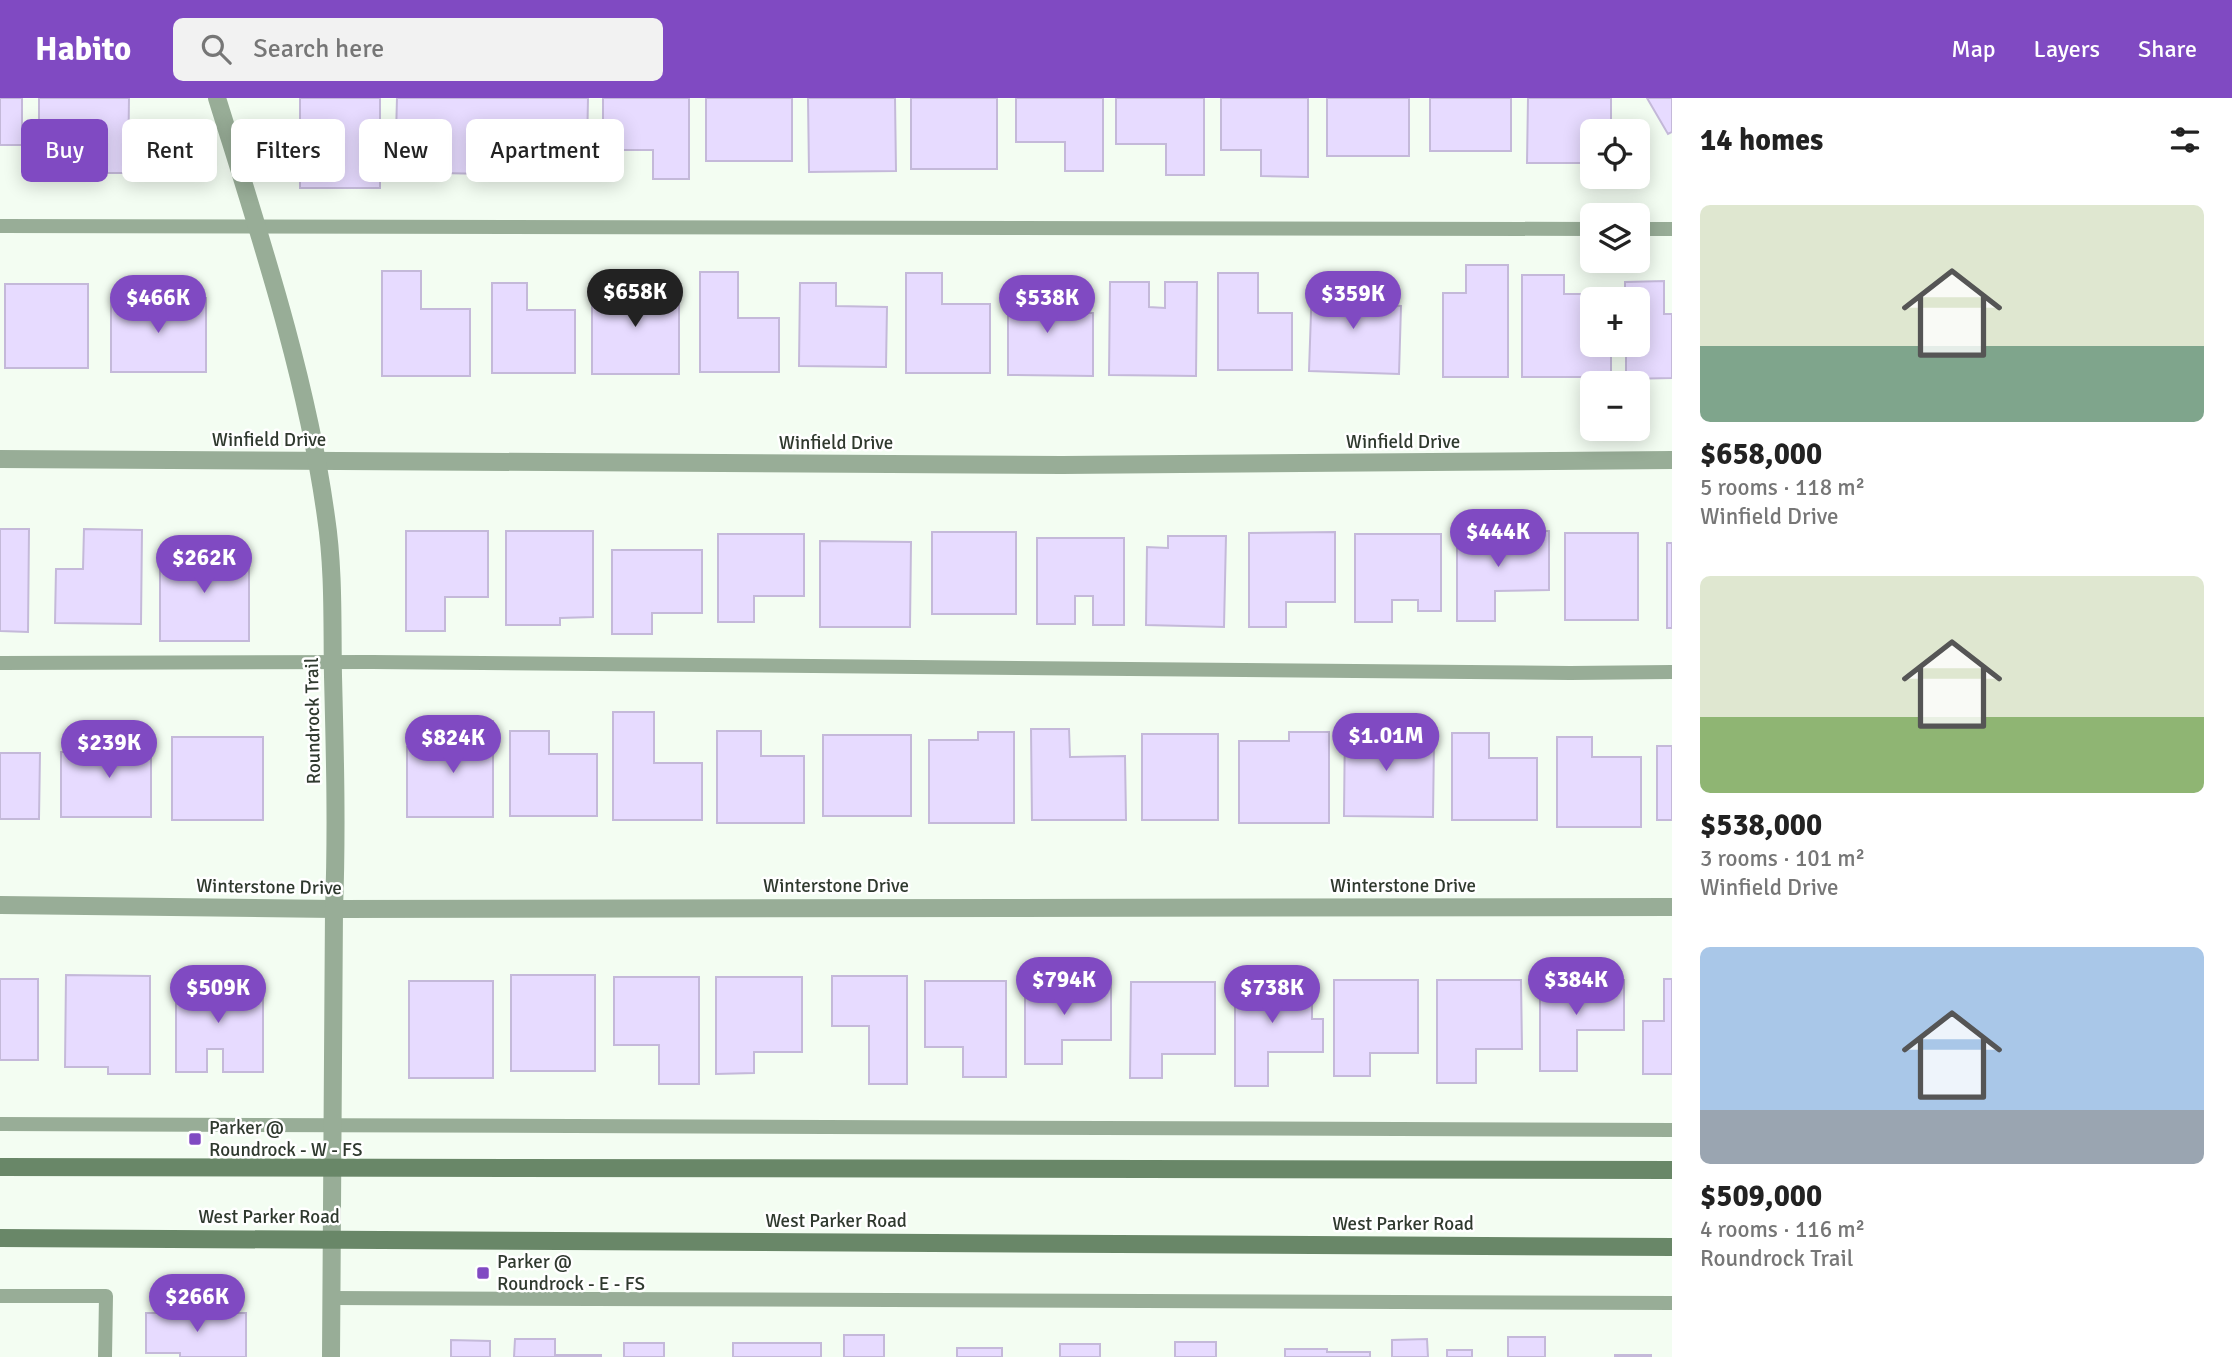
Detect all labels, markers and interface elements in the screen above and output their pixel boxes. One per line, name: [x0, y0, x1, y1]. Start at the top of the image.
search box: [173, 18, 663, 81]
text: Habito: [35, 29, 131, 70]
icon: search: [197, 30, 235, 68]
text: Search here: [253, 33, 384, 65]
text: Map: [1951, 34, 1996, 64]
text: Layers: [2034, 34, 2100, 64]
text: Share: [2138, 34, 2197, 64]
chip: Buy: [21, 119, 108, 182]
chip: Rent: [122, 119, 217, 182]
chip: Filters: [231, 119, 345, 182]
chip: New: [359, 119, 452, 182]
chip: Apartment: [466, 119, 624, 182]
map controls: [1580, 119, 1650, 441]
button: locate: [1580, 119, 1650, 189]
icon: filters: [2166, 121, 2204, 159]
text: 14 homes: [1700, 122, 1823, 159]
button: layers: [1580, 203, 1650, 273]
icon: home: [1889, 250, 2015, 376]
pin: $658K: [586, 270, 684, 329]
pin: $359K: [1304, 272, 1402, 331]
pin: $466K: [109, 275, 207, 335]
pin: $538K: [998, 275, 1096, 335]
text: $658K: [603, 277, 667, 306]
text: $359K: [1321, 279, 1385, 308]
text: $466K: [126, 283, 190, 312]
text: $538K: [1015, 283, 1079, 312]
button: +: [1580, 287, 1650, 357]
button: −: [1580, 371, 1650, 441]
street label: Winfield Drive: [212, 428, 326, 452]
street label: Winfield Drive: [1346, 430, 1460, 454]
street label: Winfield Drive: [779, 431, 893, 455]
text: $658,000: [1700, 436, 1822, 473]
text: 5 rooms · 118 m²: [1700, 473, 1865, 502]
text: Winfield Drive: [1700, 502, 1839, 531]
pin: $444K: [1449, 510, 1547, 569]
text: $444K: [1466, 517, 1530, 546]
pin: $262K: [155, 536, 253, 595]
text: $262K: [172, 543, 236, 572]
icon: home: [1889, 621, 2015, 747]
street label: Roundrock Trail: [300, 657, 326, 785]
pin: $1.01M: [1329, 714, 1443, 773]
pin: $824K: [404, 716, 502, 775]
pin: $239K: [60, 720, 158, 780]
text: $1.01M: [1348, 721, 1424, 750]
text: $824K: [421, 723, 485, 752]
text: $239K: [77, 728, 141, 757]
text: $538,000: [1700, 807, 1822, 844]
text: 3 rooms · 101 m²: [1700, 844, 1865, 873]
text: Winfield Drive: [1700, 873, 1839, 902]
street label: Winterstone Drive: [196, 874, 342, 900]
street label: Winterstone Drive: [763, 874, 909, 898]
street label: Winterstone Drive: [1330, 874, 1476, 898]
pin: $794K: [1015, 958, 1113, 1017]
pin: $384K: [1527, 958, 1625, 1017]
pin: $509K: [169, 965, 267, 1025]
text: $794K: [1032, 965, 1096, 994]
pin: $738K: [1223, 965, 1321, 1025]
text: $384K: [1544, 965, 1608, 994]
text: $509K: [186, 973, 250, 1002]
text: $738K: [1240, 973, 1304, 1002]
icon: home: [1889, 992, 2015, 1118]
place label: Parker @ Roundrock - W - FS: [209, 1116, 363, 1162]
marker: Parker @ Roundrock - W - FS: [187, 1131, 203, 1147]
text: $509,000: [1700, 1178, 1822, 1215]
street label: West Parker Road: [198, 1205, 340, 1229]
street label: West Parker Road: [765, 1209, 907, 1233]
street label: West Parker Road: [1332, 1212, 1474, 1236]
text: 4 rooms · 116 m²: [1700, 1215, 1865, 1244]
text: Roundrock Trail: [1700, 1244, 1853, 1273]
place label: Parker @ Roundrock - E - FS: [497, 1250, 645, 1296]
marker: Parker @ Roundrock - E - FS: [475, 1265, 491, 1281]
pin: $266K: [148, 1274, 246, 1334]
text: $266K: [165, 1282, 229, 1311]

